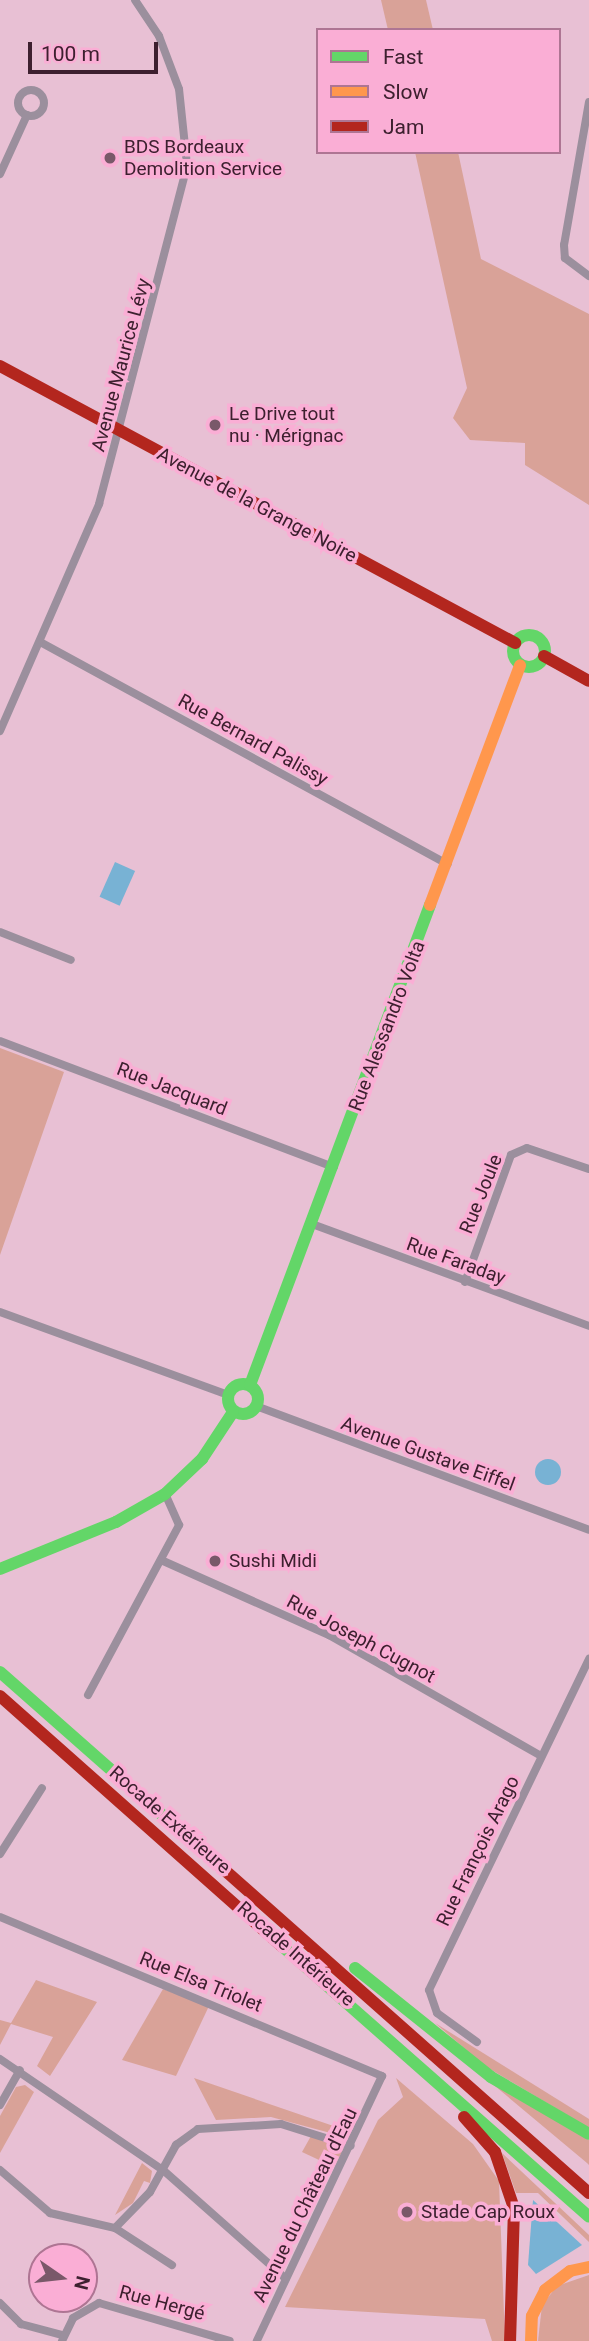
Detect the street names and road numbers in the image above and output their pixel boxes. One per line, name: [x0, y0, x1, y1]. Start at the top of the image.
street label: Avenue Maurice Lévy: [87, 276, 155, 454]
street label: Avenue de la Grange Noire: [153, 443, 361, 567]
street label: Rue Bernard Palissy: [174, 689, 332, 791]
street label: Rue Alessandro Volta: [344, 938, 430, 1114]
street label: Rue Jacquard: [114, 1058, 230, 1120]
street label: Rue Joule: [455, 1151, 507, 1237]
street label: Rue Faraday: [403, 1233, 509, 1289]
street label: Avenue Gustave Eiffel: [338, 1412, 518, 1496]
street label: Rue Joseph Cugnot: [283, 1590, 439, 1688]
street label: Rocade Extérieure: [105, 1761, 235, 1879]
street label: Rue François Arago: [432, 1772, 524, 1930]
street label: Rocade Intérieure: [233, 1897, 359, 2011]
street label: Rue Elsa Triolet: [136, 1947, 266, 2017]
street label: Avenue du Château d'Eau: [248, 2104, 362, 2306]
street label: Rue Hergé: [117, 2281, 207, 2325]

